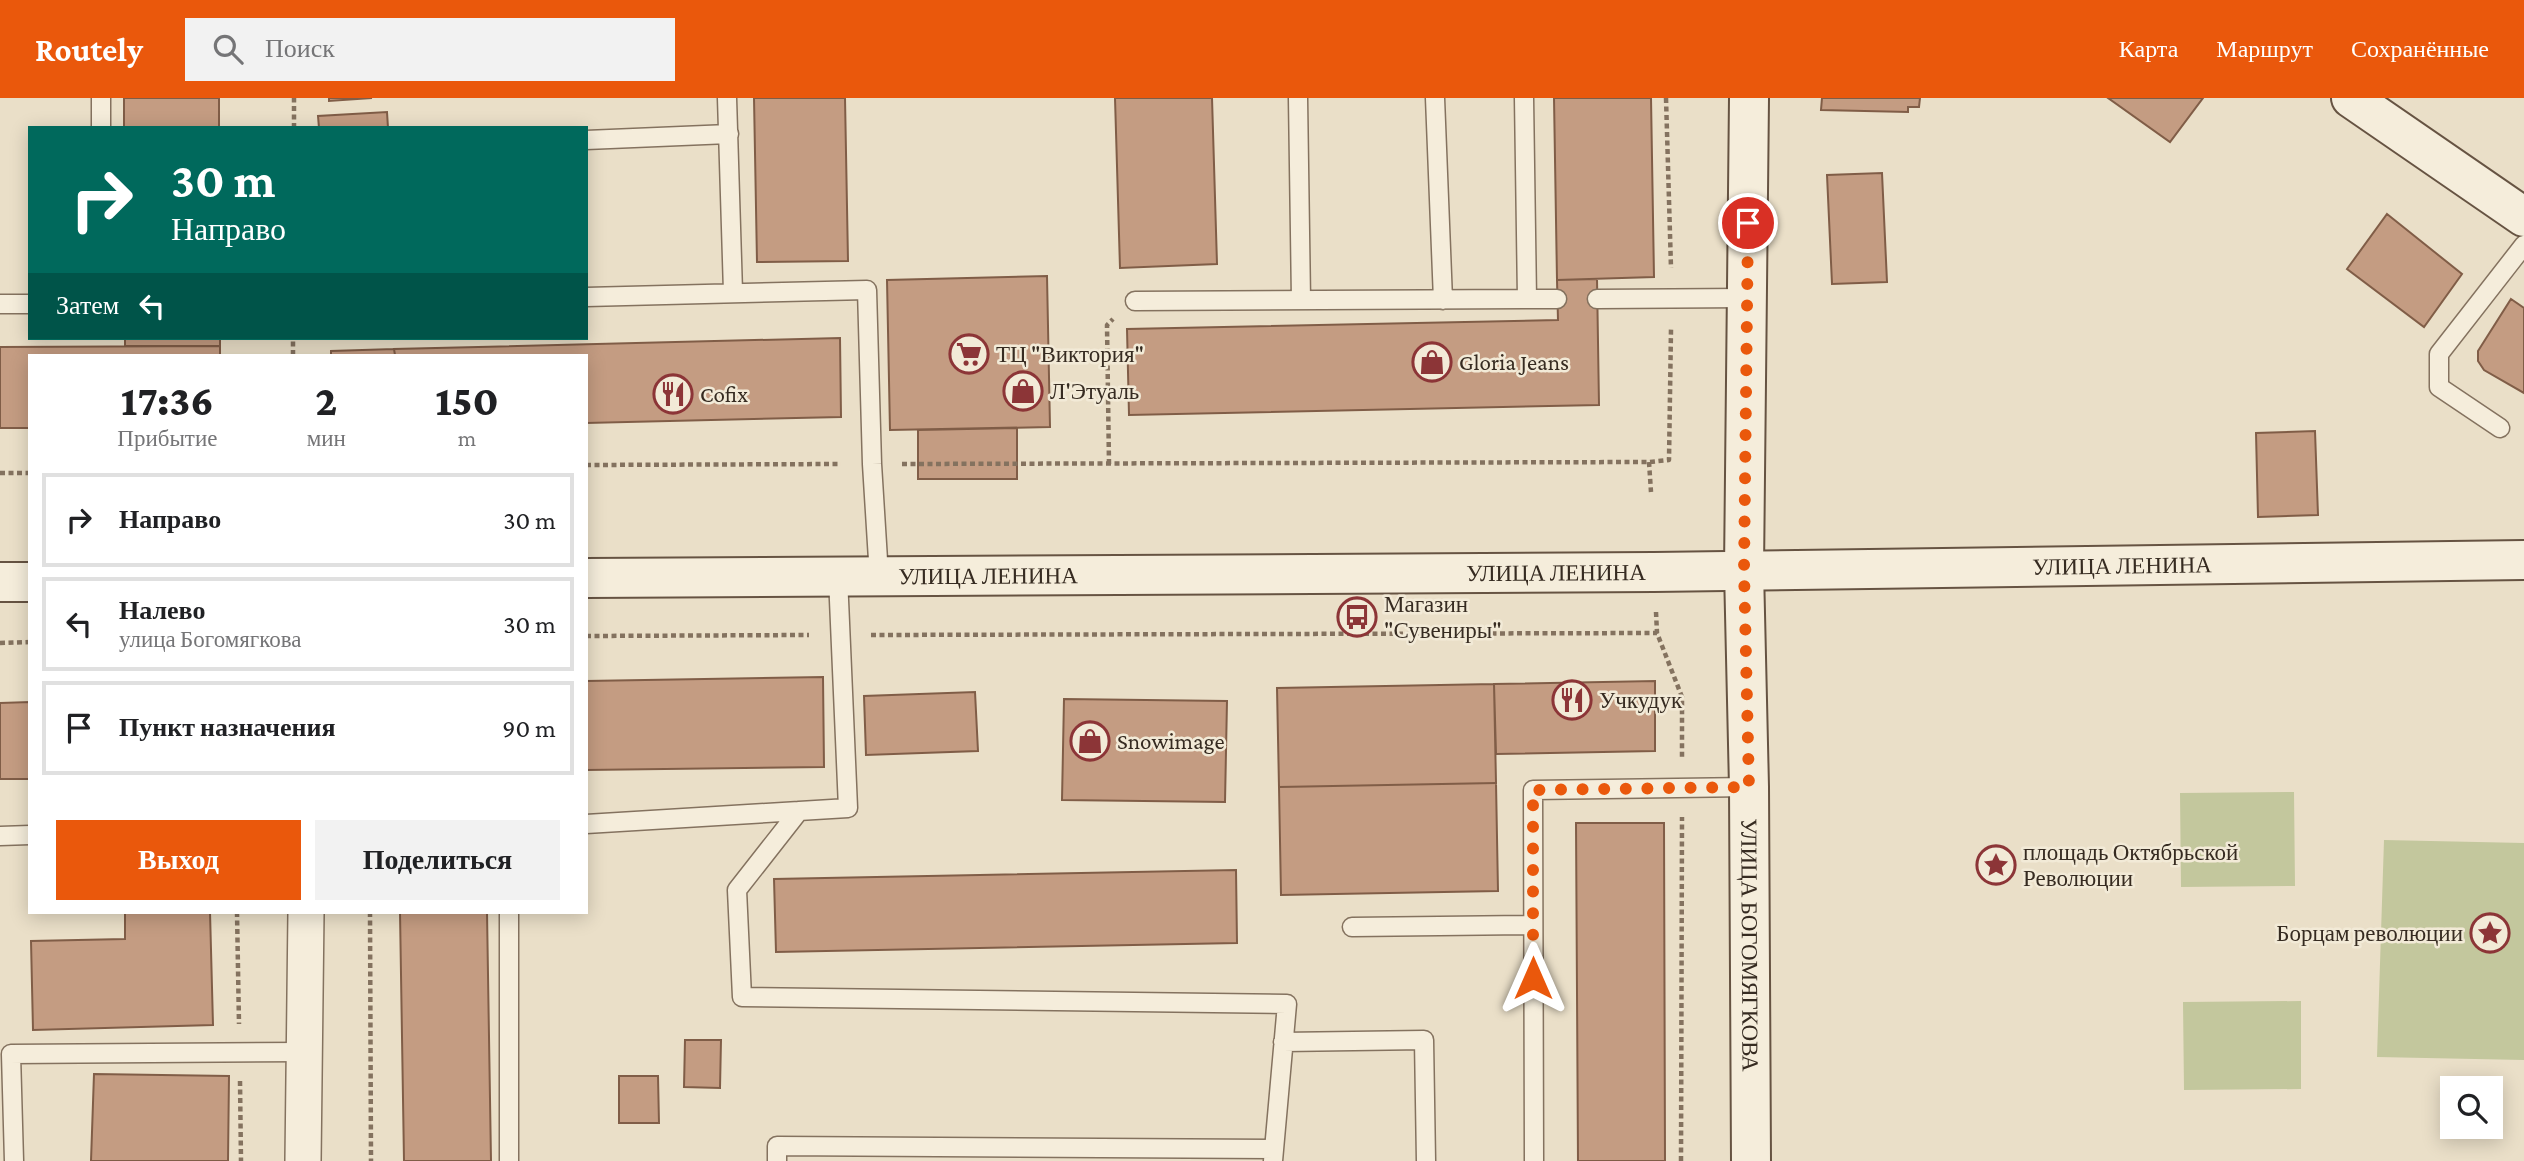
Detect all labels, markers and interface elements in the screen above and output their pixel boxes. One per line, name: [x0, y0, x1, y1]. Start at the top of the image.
search box: [185, 18, 675, 81]
icon: search: [209, 30, 247, 68]
text: Routely: [35, 31, 143, 68]
text: Поиск: [265, 34, 335, 63]
text: Карта: [2119, 35, 2178, 62]
text: Маршрут: [2216, 35, 2313, 62]
text: Сохранённые: [2351, 35, 2489, 62]
text: 30 m: [171, 153, 276, 208]
icon: right: [56, 154, 147, 245]
pin: [1718, 193, 1778, 253]
icon: arrive: [1729, 204, 1767, 242]
text: Направо: [171, 211, 286, 247]
icon: left: [133, 287, 171, 325]
text: Затем: [56, 291, 119, 320]
supermarket icon: ТЦ "Виктория": [948, 333, 990, 375]
place label: ТЦ "Виктория": [996, 341, 1144, 367]
shop icon: Gloria Jeans: [1411, 341, 1453, 383]
place label: Gloria Jeans: [1459, 349, 1569, 375]
shop icon: Л'Этуаль: [1002, 370, 1044, 412]
restaurant icon: Cofix: [652, 373, 694, 415]
text: 17:36: [121, 377, 214, 424]
text: 2: [315, 377, 337, 424]
text: 150: [435, 377, 499, 424]
place label: Л'Этуаль: [1050, 378, 1139, 404]
place label: Cofix: [700, 381, 748, 407]
text: Прибытие: [117, 425, 217, 451]
text: мин: [307, 425, 346, 451]
text: m: [458, 425, 476, 451]
icon: right: [60, 501, 98, 539]
text: Направо: [119, 505, 221, 534]
text: 30 m: [503, 506, 556, 535]
street label: УЛИЦА ЛЕНИНА: [2032, 551, 2212, 580]
street label: УЛИЦА ЛЕНИНА: [1466, 559, 1646, 586]
street label: УЛИЦА ЛЕНИНА: [898, 562, 1078, 589]
place label: Магазин "Сувениры": [1384, 591, 1502, 643]
text: Налево: [119, 596, 205, 625]
bus stop icon: Магазин "Сувениры": [1336, 596, 1378, 638]
icon: left: [60, 605, 98, 643]
text: 30 m: [503, 610, 556, 639]
text: улица Богомягкова: [119, 626, 302, 652]
restaurant icon: Учкудук: [1551, 679, 1593, 721]
place label: Учкудук: [1599, 687, 1683, 713]
icon: arrive: [60, 709, 98, 747]
text: Пункт назначения: [119, 713, 336, 742]
text: 90 m: [502, 714, 556, 743]
shop icon: Snowimage: [1069, 720, 1111, 762]
place label: Snowimage: [1117, 728, 1225, 754]
street label: УЛИЦА БОГОМЯГКОВА: [1736, 818, 1764, 1072]
button: Выход: [56, 820, 301, 900]
button: Поделиться: [315, 820, 560, 900]
place label: площадь Октябрьской Революции: [2023, 839, 2238, 891]
place icon: площадь Октябрьской Революции: [1975, 844, 2017, 886]
place icon: Борцам революции: [2469, 912, 2511, 954]
place label: Борцам революции: [2276, 920, 2463, 946]
position arrow: [1496, 941, 1570, 1015]
map controls: [2440, 1076, 2503, 1139]
button: search: [2440, 1076, 2503, 1139]

